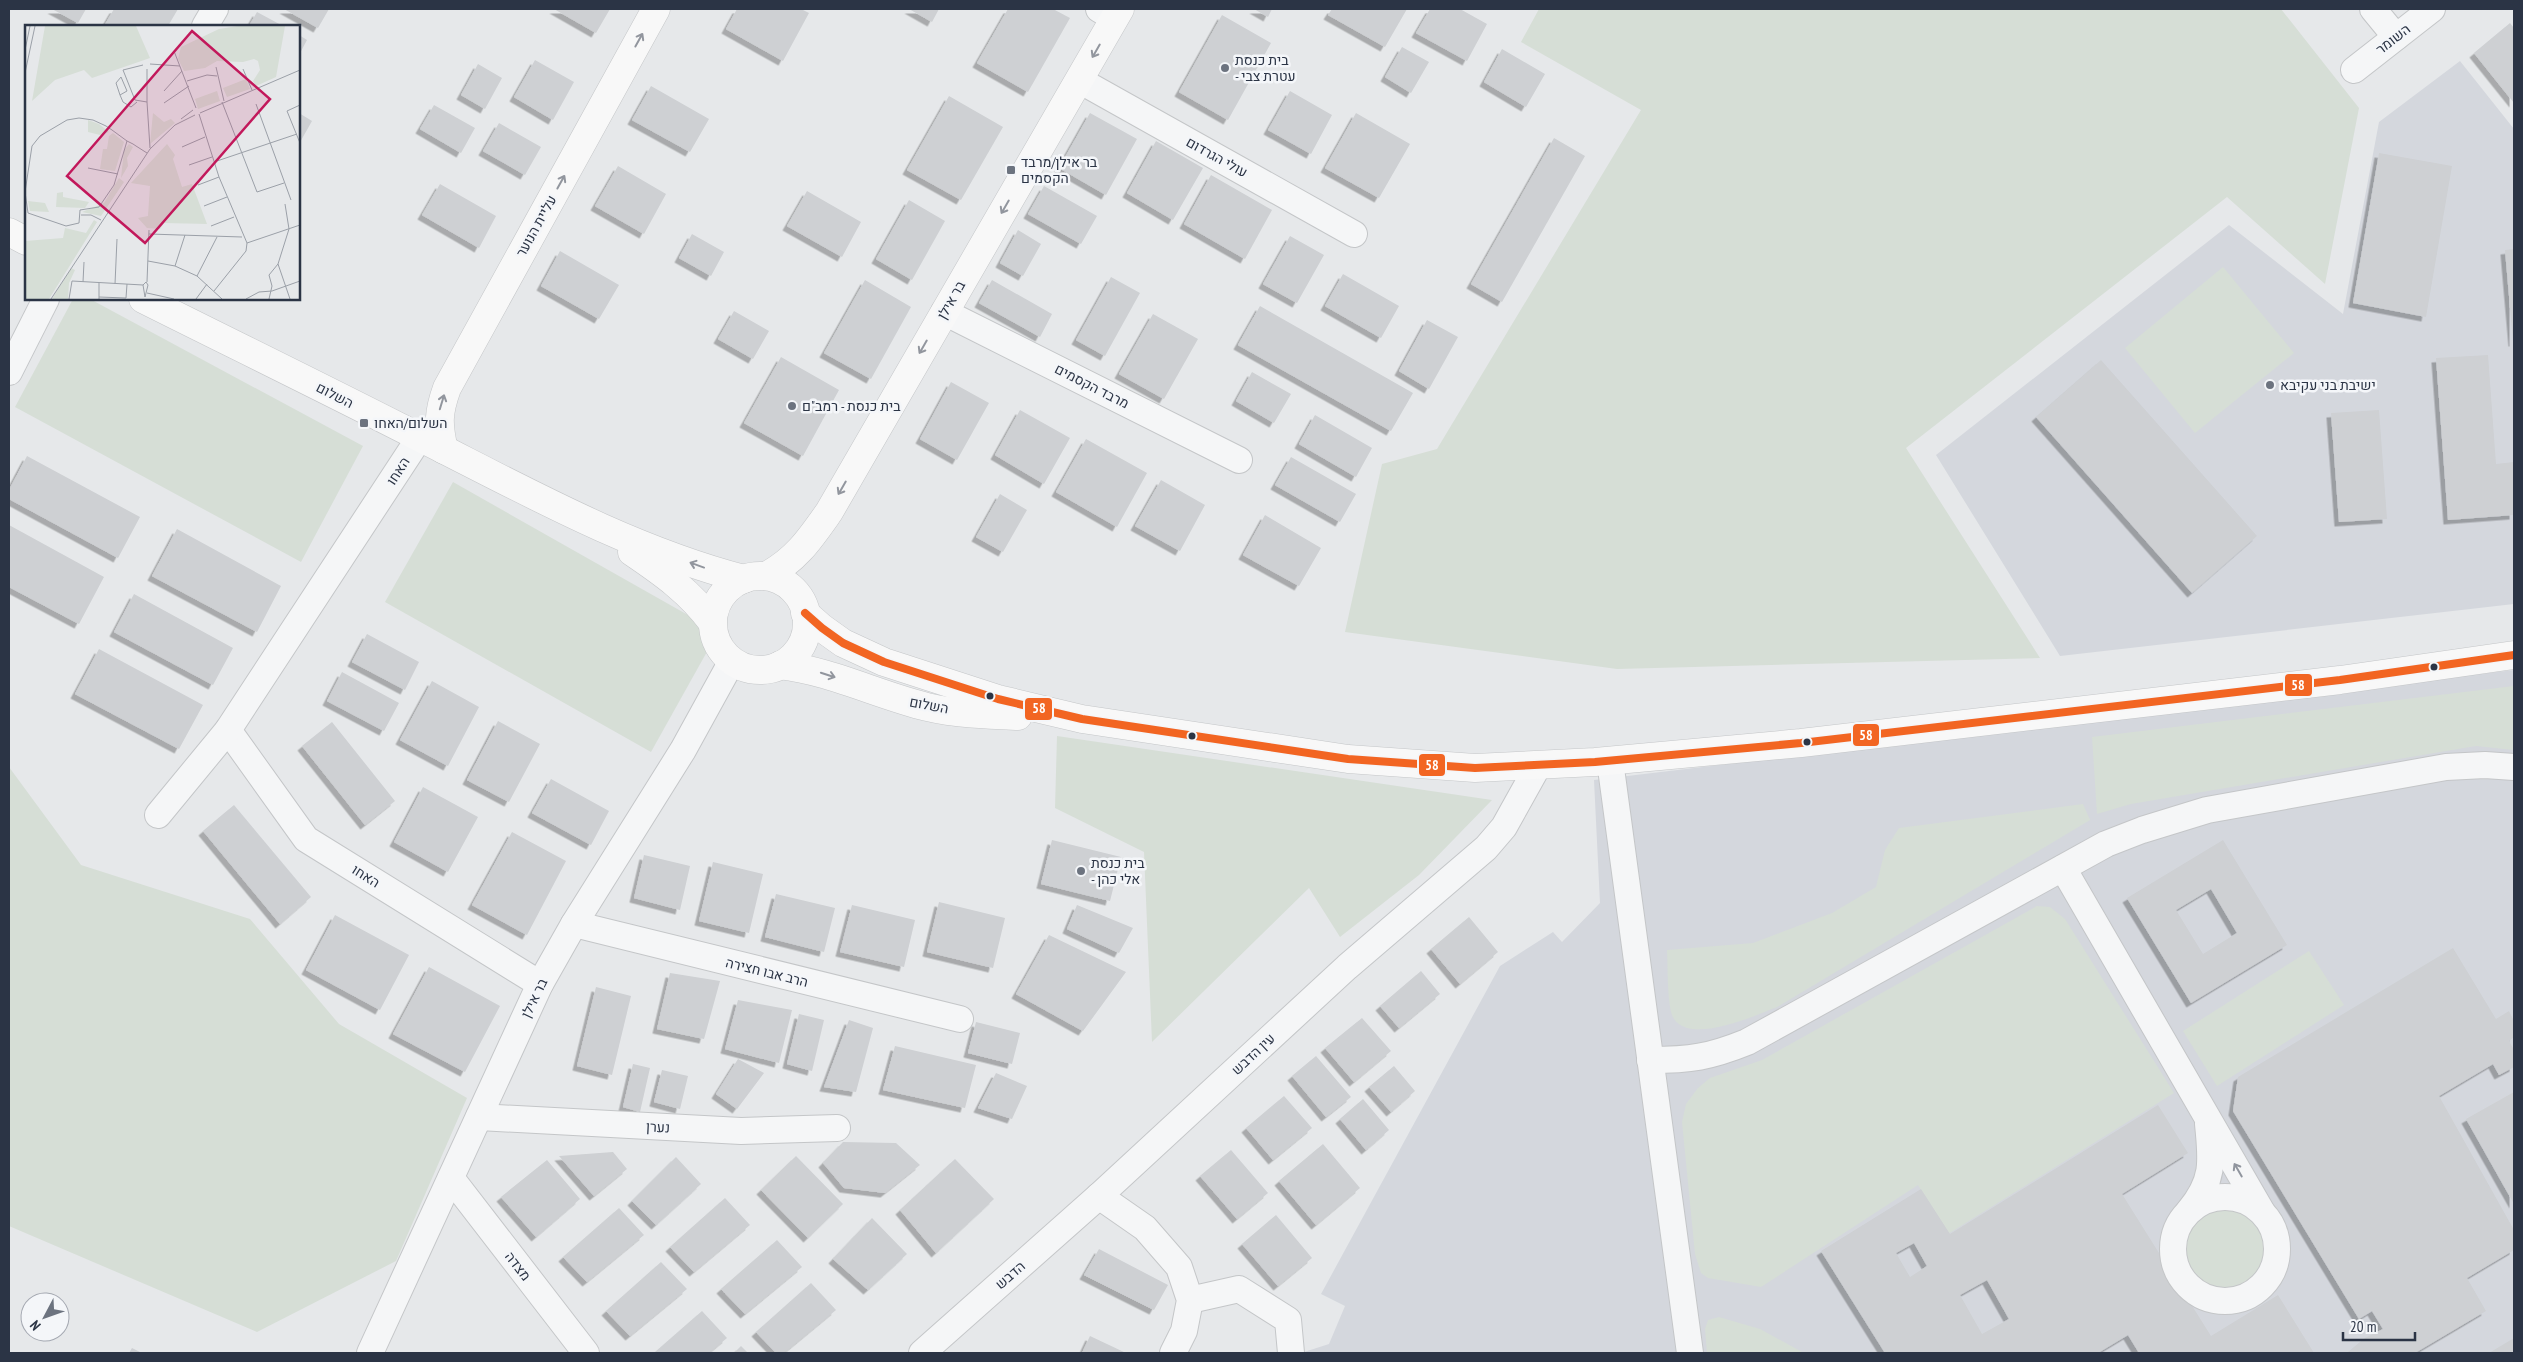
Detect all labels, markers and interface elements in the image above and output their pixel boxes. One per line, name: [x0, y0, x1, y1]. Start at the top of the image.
street label: השומר: [2372, 20, 2414, 58]
inset map: [25, 25, 300, 300]
one-way arrow: [634, 32, 644, 47]
one-way arrow: [1090, 44, 1100, 58]
place label: בית כנסת - עטרת צבי: [1235, 51, 1296, 85]
marker: בית כנסת - עטרת צבי: [1219, 62, 1231, 74]
street label: עולי הגרדום: [1183, 133, 1251, 181]
place label: בר אילן/מרבד הקסמים: [1021, 153, 1098, 187]
marker: בר אילן/מרבד הקסמים: [1005, 164, 1017, 176]
one-way arrow: [556, 175, 566, 190]
street label: עליית הנוער: [512, 192, 560, 260]
one-way arrow: [1000, 199, 1010, 213]
street label: בר אילן: [933, 277, 970, 323]
one-way arrow: [918, 340, 928, 354]
street label: מרבד הקסמים: [1052, 360, 1132, 412]
place label: ישיבת בני עקיבא: [2280, 376, 2376, 394]
street label: השלום: [313, 378, 357, 412]
marker: ישיבת בני עקיבא: [2264, 379, 2276, 391]
one-way arrow: [438, 394, 448, 410]
place label: בית כנסת - רמב"ם: [802, 397, 901, 415]
marker: בית כנסת - רמב"ם: [786, 400, 798, 412]
place label: השלום/האחו: [374, 414, 448, 432]
marker: השלום/האחו: [358, 417, 370, 429]
street label: האחו: [382, 454, 414, 488]
one-way arrow: [837, 481, 847, 495]
one-way arrow: [690, 560, 705, 569]
unlabelled marker: [2429, 662, 2439, 672]
one-way arrow: [820, 671, 836, 681]
line badge: 58: [2284, 673, 2313, 697]
text: 58: [2291, 676, 2305, 694]
unlabelled marker: [985, 691, 995, 701]
street label: השלום: [908, 692, 950, 718]
line badge: 58: [1024, 697, 1053, 721]
text: 58: [1032, 699, 1046, 717]
line badge: 58: [1852, 723, 1880, 747]
text: 58: [1859, 726, 1873, 744]
unlabelled marker: [1187, 731, 1197, 741]
unlabelled marker: [1802, 737, 1812, 747]
line badge: 58: [1418, 753, 1446, 777]
text: 58: [1425, 756, 1439, 774]
place label: בית כנסת - אלי כהן: [1091, 854, 1145, 888]
street label: האחו: [349, 860, 383, 892]
marker: בית כנסת - אלי כהן: [1075, 865, 1087, 877]
street label: הרב אבו חצירה: [724, 953, 810, 991]
street label: בר אילן: [517, 975, 551, 1021]
street label: עין הדבש: [1227, 1029, 1279, 1079]
street label: נערן: [646, 1117, 670, 1137]
one-way arrow: [2232, 1164, 2242, 1178]
street label: מצדה: [501, 1248, 535, 1284]
street label: הדבש: [991, 1257, 1029, 1293]
north arrow: [20, 1292, 70, 1342]
scale bar: [2343, 1310, 2416, 1342]
text: N: [26, 1317, 44, 1334]
text: 20 m: [2350, 1317, 2376, 1336]

